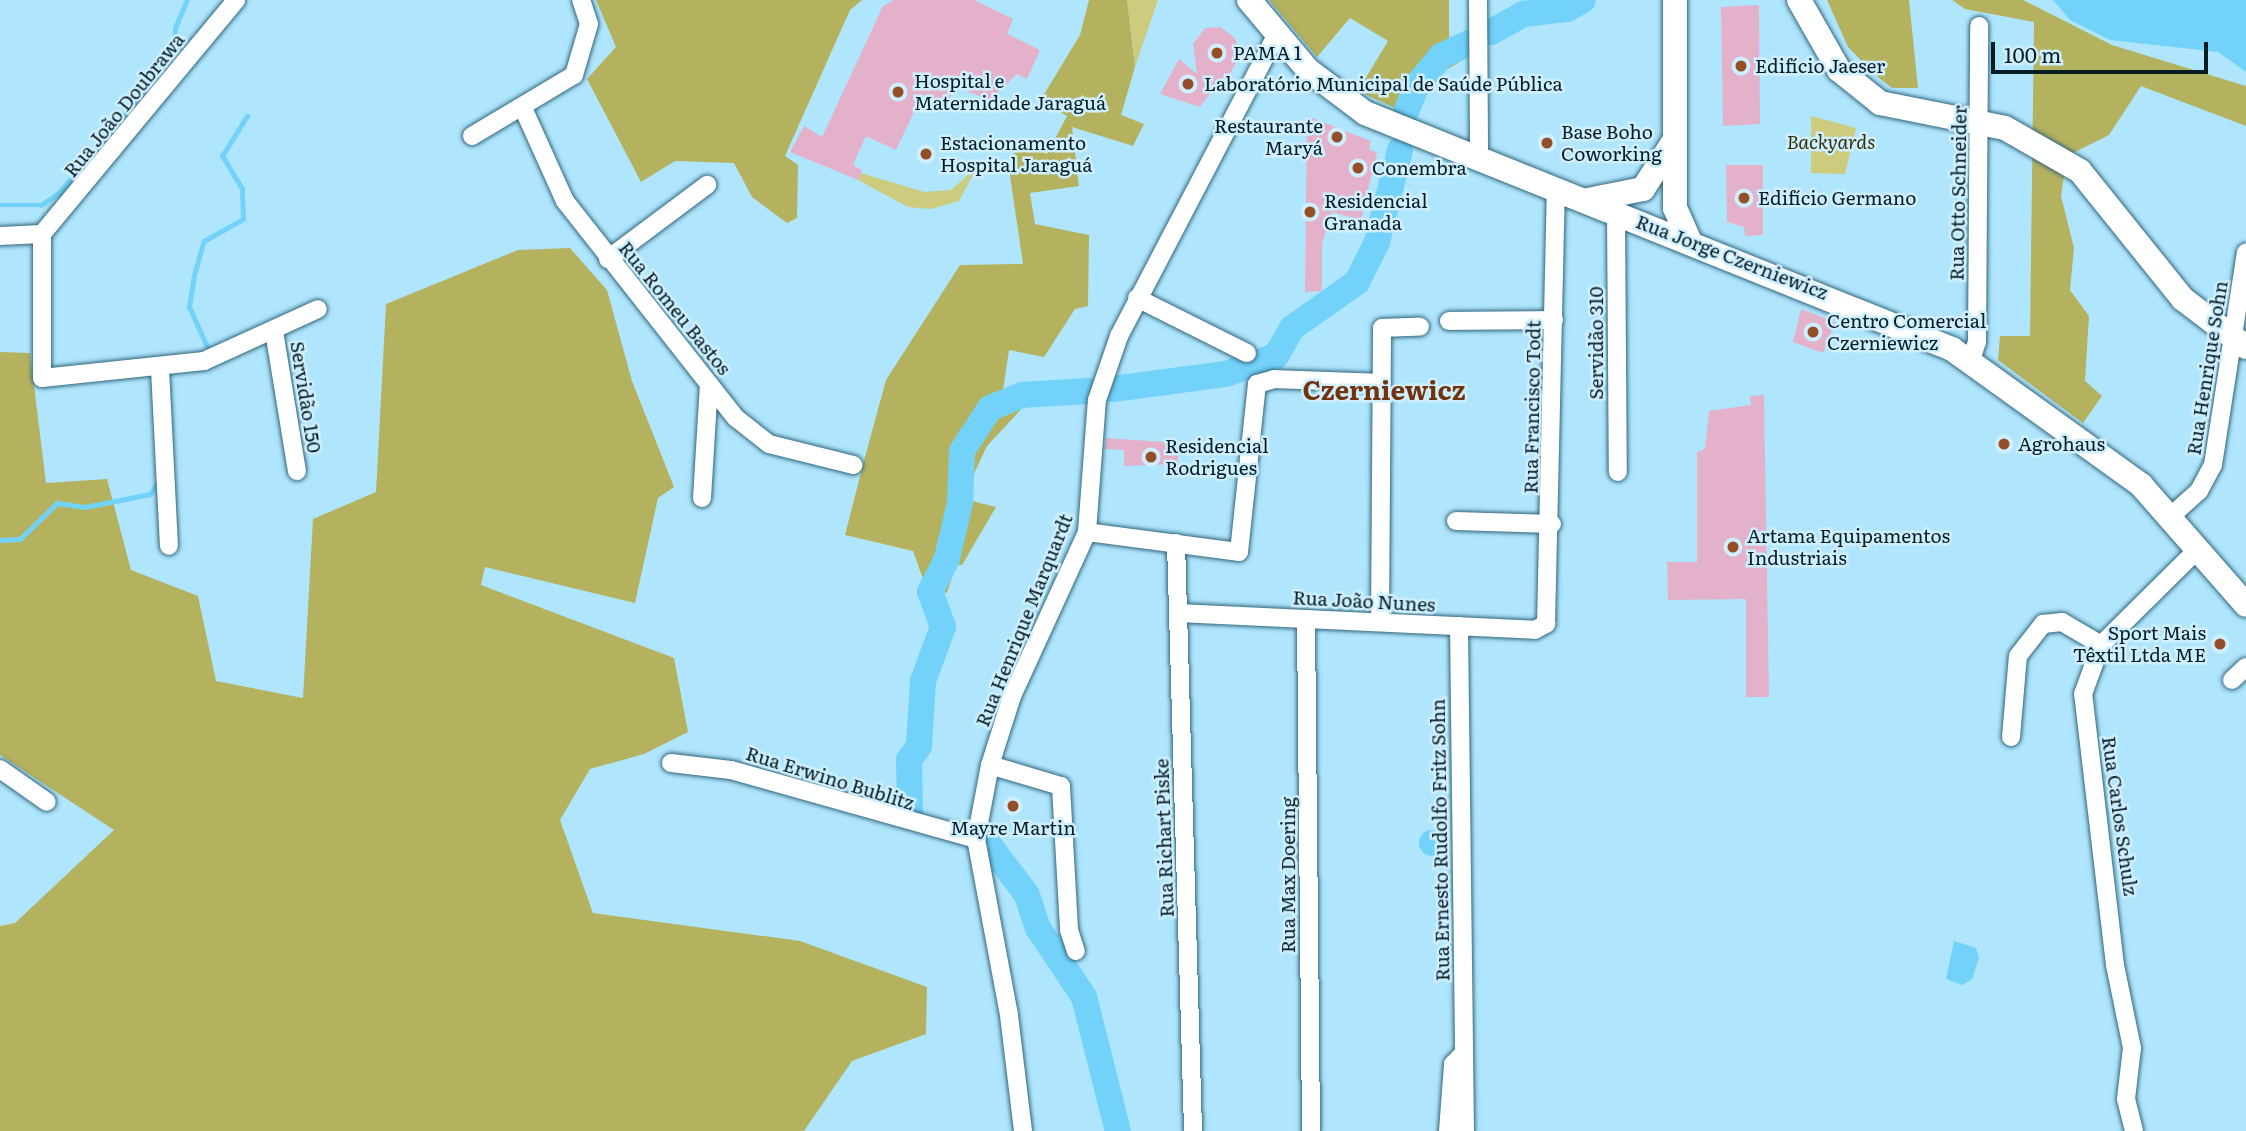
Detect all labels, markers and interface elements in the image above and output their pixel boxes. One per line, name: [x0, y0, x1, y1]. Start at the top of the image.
street label: Rua João Doubrawa: [59, 28, 189, 182]
scale bar: [1994, 28, 2211, 72]
text: 100 m: [2004, 38, 2061, 69]
place label: PAMA 1: [1233, 42, 1302, 64]
marker: PAMA 1: [1207, 43, 1227, 63]
place label: Edifício Jaeser: [1755, 55, 1885, 77]
marker: Edifício Jaeser: [1733, 58, 1749, 74]
place label: Hospital e Maternidade Jaraguá: [914, 70, 1106, 114]
place label: Laboratório Municipal de Saúde Pública: [1204, 73, 1563, 95]
marker: Laboratório Municipal de Saúde Pública: [1178, 74, 1198, 94]
marker: Hospital e Maternidade Jaraguá: [888, 82, 908, 102]
street label: Rua Otto Schneider: [1945, 105, 1971, 281]
place label: Restaurante Maryá: [1214, 115, 1323, 159]
place label: Base Boho Coworking: [1561, 121, 1662, 165]
marker: Restaurante Maryá: [1329, 129, 1345, 145]
park label: Backyards: [1787, 131, 1875, 153]
place label: Estacionamento Hospital Jaraguá: [940, 132, 1093, 176]
marker: Base Boho Coworking: [1539, 135, 1555, 151]
marker: Estacionamento Hospital Jaraguá: [918, 146, 934, 162]
place label: Conembra: [1372, 157, 1467, 179]
marker: Conembra: [1350, 160, 1366, 176]
place label: Edifício Germano: [1758, 187, 1916, 209]
place label: Residencial Granada: [1324, 190, 1428, 234]
marker: Edifício Germano: [1736, 190, 1752, 206]
marker: Residencial Granada: [1302, 204, 1318, 220]
street label: Rua Jorge Czerniewicz: [1633, 210, 1831, 304]
street label: Rua Romeu Bastos: [614, 237, 736, 379]
street label: Rua Henrique Sohn: [2182, 279, 2232, 457]
street label: Servidão 310: [1585, 286, 1607, 400]
place label: Centro Comercial Czerniewicz: [1827, 310, 1986, 354]
street label: Rua Francisco Todt: [1519, 320, 1545, 494]
marker: Centro Comercial Czerniewicz: [1805, 324, 1821, 340]
street label: Servidão 150: [286, 340, 326, 454]
district label: Czerniewicz: [1302, 373, 1466, 405]
place label: Agrohaus: [2018, 433, 2105, 455]
place label: Residencial Rodrigues: [1165, 435, 1269, 479]
marker: Agrohaus: [1996, 436, 2012, 452]
marker: Residencial Rodrigues: [1143, 449, 1159, 465]
street label: Rua Henrique Marquardt: [971, 510, 1077, 730]
place label: Artama Equipamentos Industriais: [1747, 525, 1950, 569]
marker: Artama Equipamentos Industriais: [1725, 539, 1741, 555]
street label: Rua João Nunes: [1292, 586, 1436, 616]
place label: Sport Mais Têxtil Ltda ME: [2073, 622, 2206, 666]
marker: Sport Mais Têxtil Ltda ME: [2212, 636, 2228, 652]
street label: Rua Ernesto Rudolfo Fritz Sohn: [1426, 698, 1454, 982]
street label: Rua Carlos Schulz: [2098, 735, 2142, 897]
street label: Rua Erwino Bublitz: [743, 742, 917, 814]
street label: Rua Richart Piske: [1150, 758, 1178, 918]
street label: Rua Max Doering: [1277, 797, 1299, 953]
marker: Mayre Martin: [1005, 798, 1021, 814]
place label: Mayre Martin: [950, 817, 1076, 839]

